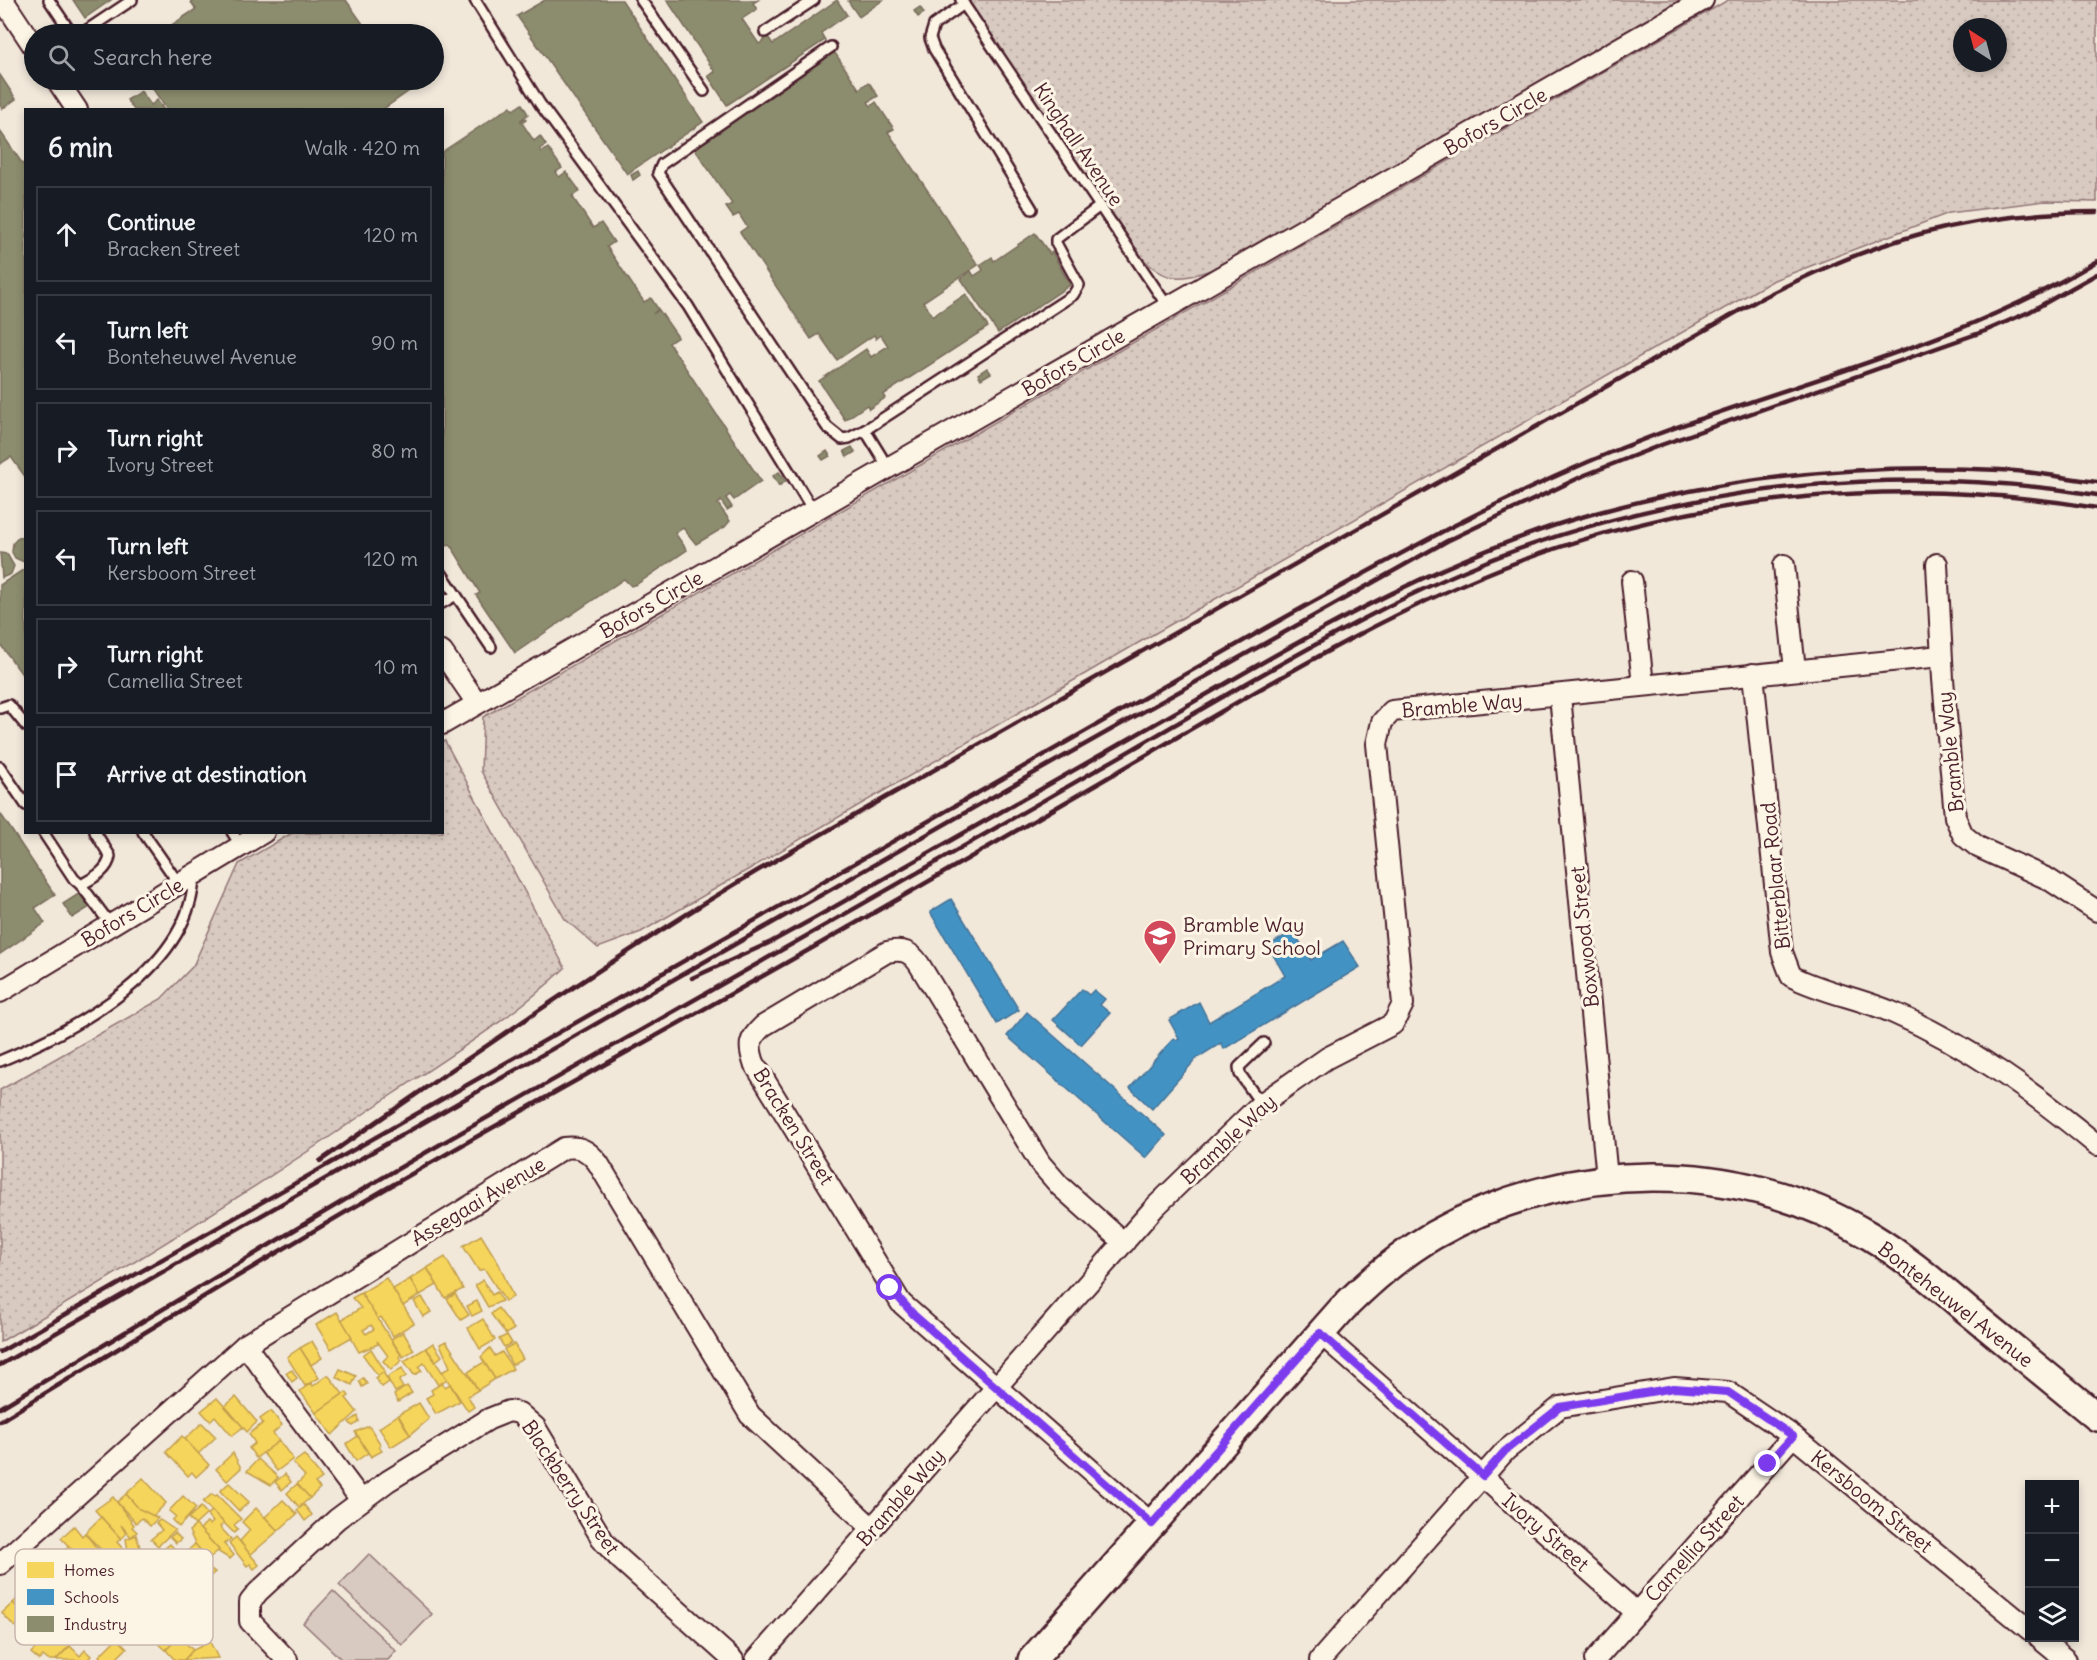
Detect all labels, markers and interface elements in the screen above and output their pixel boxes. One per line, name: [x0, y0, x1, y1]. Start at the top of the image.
north arrow: [1953, 18, 2007, 72]
search box: [24, 24, 444, 90]
icon: search: [45, 41, 78, 74]
text: Search here: [93, 43, 212, 71]
street label: Kinghall Avenue: [1029, 78, 1129, 210]
street label: Bofors Circle: [1439, 81, 1551, 161]
text: 6 min: [48, 131, 113, 164]
text: Walk · 420 m: [304, 135, 420, 160]
text: Continue: [107, 208, 196, 236]
icon: ahead: [50, 218, 83, 251]
text: 120 m: [364, 222, 418, 247]
text: Bracken Street: [107, 236, 240, 261]
text: Turn left: [107, 316, 188, 344]
street label: Bofors Circle: [1017, 322, 1129, 402]
icon: left: [50, 326, 83, 359]
text: 90 m: [371, 330, 418, 355]
text: Bonteheuwel Avenue: [107, 344, 297, 369]
text: Turn right: [107, 424, 203, 452]
icon: right: [50, 434, 83, 467]
text: 80 m: [371, 438, 418, 463]
text: Ivory Street: [107, 452, 214, 477]
text: Turn left: [107, 532, 188, 560]
icon: left: [50, 542, 83, 575]
text: 120 m: [364, 546, 418, 571]
text: Kersboom Street: [107, 560, 256, 585]
street label: Bofors Circle: [595, 564, 707, 644]
text: Turn right: [107, 640, 203, 668]
icon: right: [50, 650, 83, 683]
text: 10 m: [375, 654, 418, 679]
text: Camellia Street: [107, 668, 243, 693]
street label: Bramble Way: [1401, 687, 1523, 723]
street label: Bramble Way: [1931, 690, 1969, 814]
icon: arrive: [50, 758, 83, 791]
text: Arrive at destination: [107, 760, 307, 788]
street label: Bitterblaar Road: [1755, 801, 1795, 951]
street label: Boxwood Street: [1564, 865, 1604, 1009]
street label: Bofors Circle: [76, 872, 188, 952]
place label: Bramble Way Primary School: [1183, 912, 1321, 960]
school or university icon: Bramble Way Primary School: [1142, 918, 1178, 965]
street label: Bracken Street: [748, 1063, 840, 1189]
street label: Bramble Way: [1175, 1089, 1281, 1189]
street label: Assegaai Avenue: [406, 1151, 550, 1251]
street label: Bonteheuwel Avenue: [1874, 1236, 2038, 1372]
route start: [876, 1274, 902, 1300]
street label: Blackberry Street: [517, 1415, 625, 1559]
street label: Bramble Way: [851, 1443, 949, 1551]
street label: Kersboom Street: [1806, 1444, 1938, 1558]
route end: [1754, 1450, 1780, 1476]
map controls: [2025, 1480, 2079, 1642]
button: +: [2025, 1480, 2079, 1534]
street label: Ivory Street: [1498, 1488, 1595, 1577]
street label: Camellia Street: [1639, 1489, 1749, 1607]
button: −: [2025, 1534, 2079, 1588]
legend: [15, 1549, 213, 1645]
text: Homes: [64, 1560, 114, 1580]
text: Schools: [64, 1587, 119, 1607]
button: layers: [2025, 1588, 2079, 1642]
text: Industry: [64, 1614, 127, 1634]

